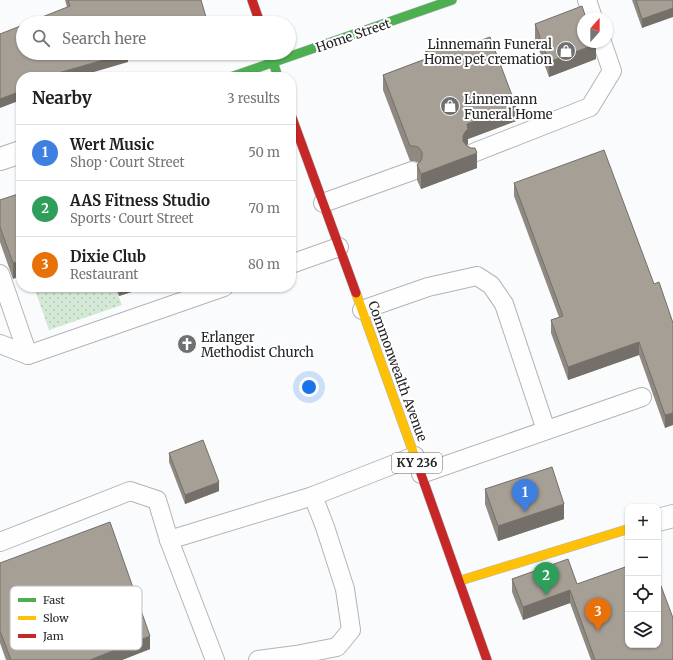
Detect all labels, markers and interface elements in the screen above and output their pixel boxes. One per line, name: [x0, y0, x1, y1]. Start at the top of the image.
north arrow: [577, 12, 613, 48]
street label: Home Street: [314, 15, 393, 56]
search box: [16, 16, 296, 60]
icon: search: [30, 27, 52, 49]
text: Search here: [62, 29, 146, 48]
place label: Linnemann Funeral Home pet cremation: [424, 36, 552, 68]
shop icon: Linnemann Funeral Home pet cremation: [555, 40, 577, 62]
text: Nearby: [32, 87, 92, 109]
text: 3 results: [227, 90, 280, 107]
place label: Linnemann Funeral Home: [464, 91, 553, 123]
shop icon: Linnemann Funeral Home: [439, 95, 461, 117]
text: Wert Music: [70, 135, 154, 154]
text: 1: [42, 144, 48, 161]
text: 50 m: [248, 144, 280, 161]
text: Shop · Court Street: [70, 154, 185, 171]
text: AAS Fitness Studio: [70, 191, 210, 210]
text: 2: [41, 200, 49, 217]
text: 70 m: [249, 200, 280, 217]
text: Sports · Court Street: [70, 210, 194, 227]
text: Dixie Club: [70, 247, 146, 266]
text: 3: [41, 256, 49, 273]
text: 80 m: [248, 256, 280, 273]
text: Restaurant: [70, 266, 138, 283]
street label: Commonwealth Avenue: [364, 298, 431, 444]
place label: Erlanger Methodist Church: [201, 329, 314, 361]
church icon: Erlanger Methodist Church: [176, 333, 198, 355]
your location: [299, 377, 319, 397]
road number: KY 236: [392, 453, 442, 473]
pin: 1: [512, 479, 538, 512]
map controls: [625, 504, 661, 648]
button: +: [625, 504, 661, 540]
button: −: [625, 540, 661, 576]
pin: 2: [533, 562, 559, 595]
button: locate: [625, 576, 661, 612]
legend: [10, 586, 142, 650]
text: Fast: [43, 593, 66, 607]
pin: 3: [585, 598, 611, 631]
text: Slow: [43, 611, 69, 625]
button: layers: [625, 612, 661, 648]
text: Jam: [42, 629, 64, 643]

